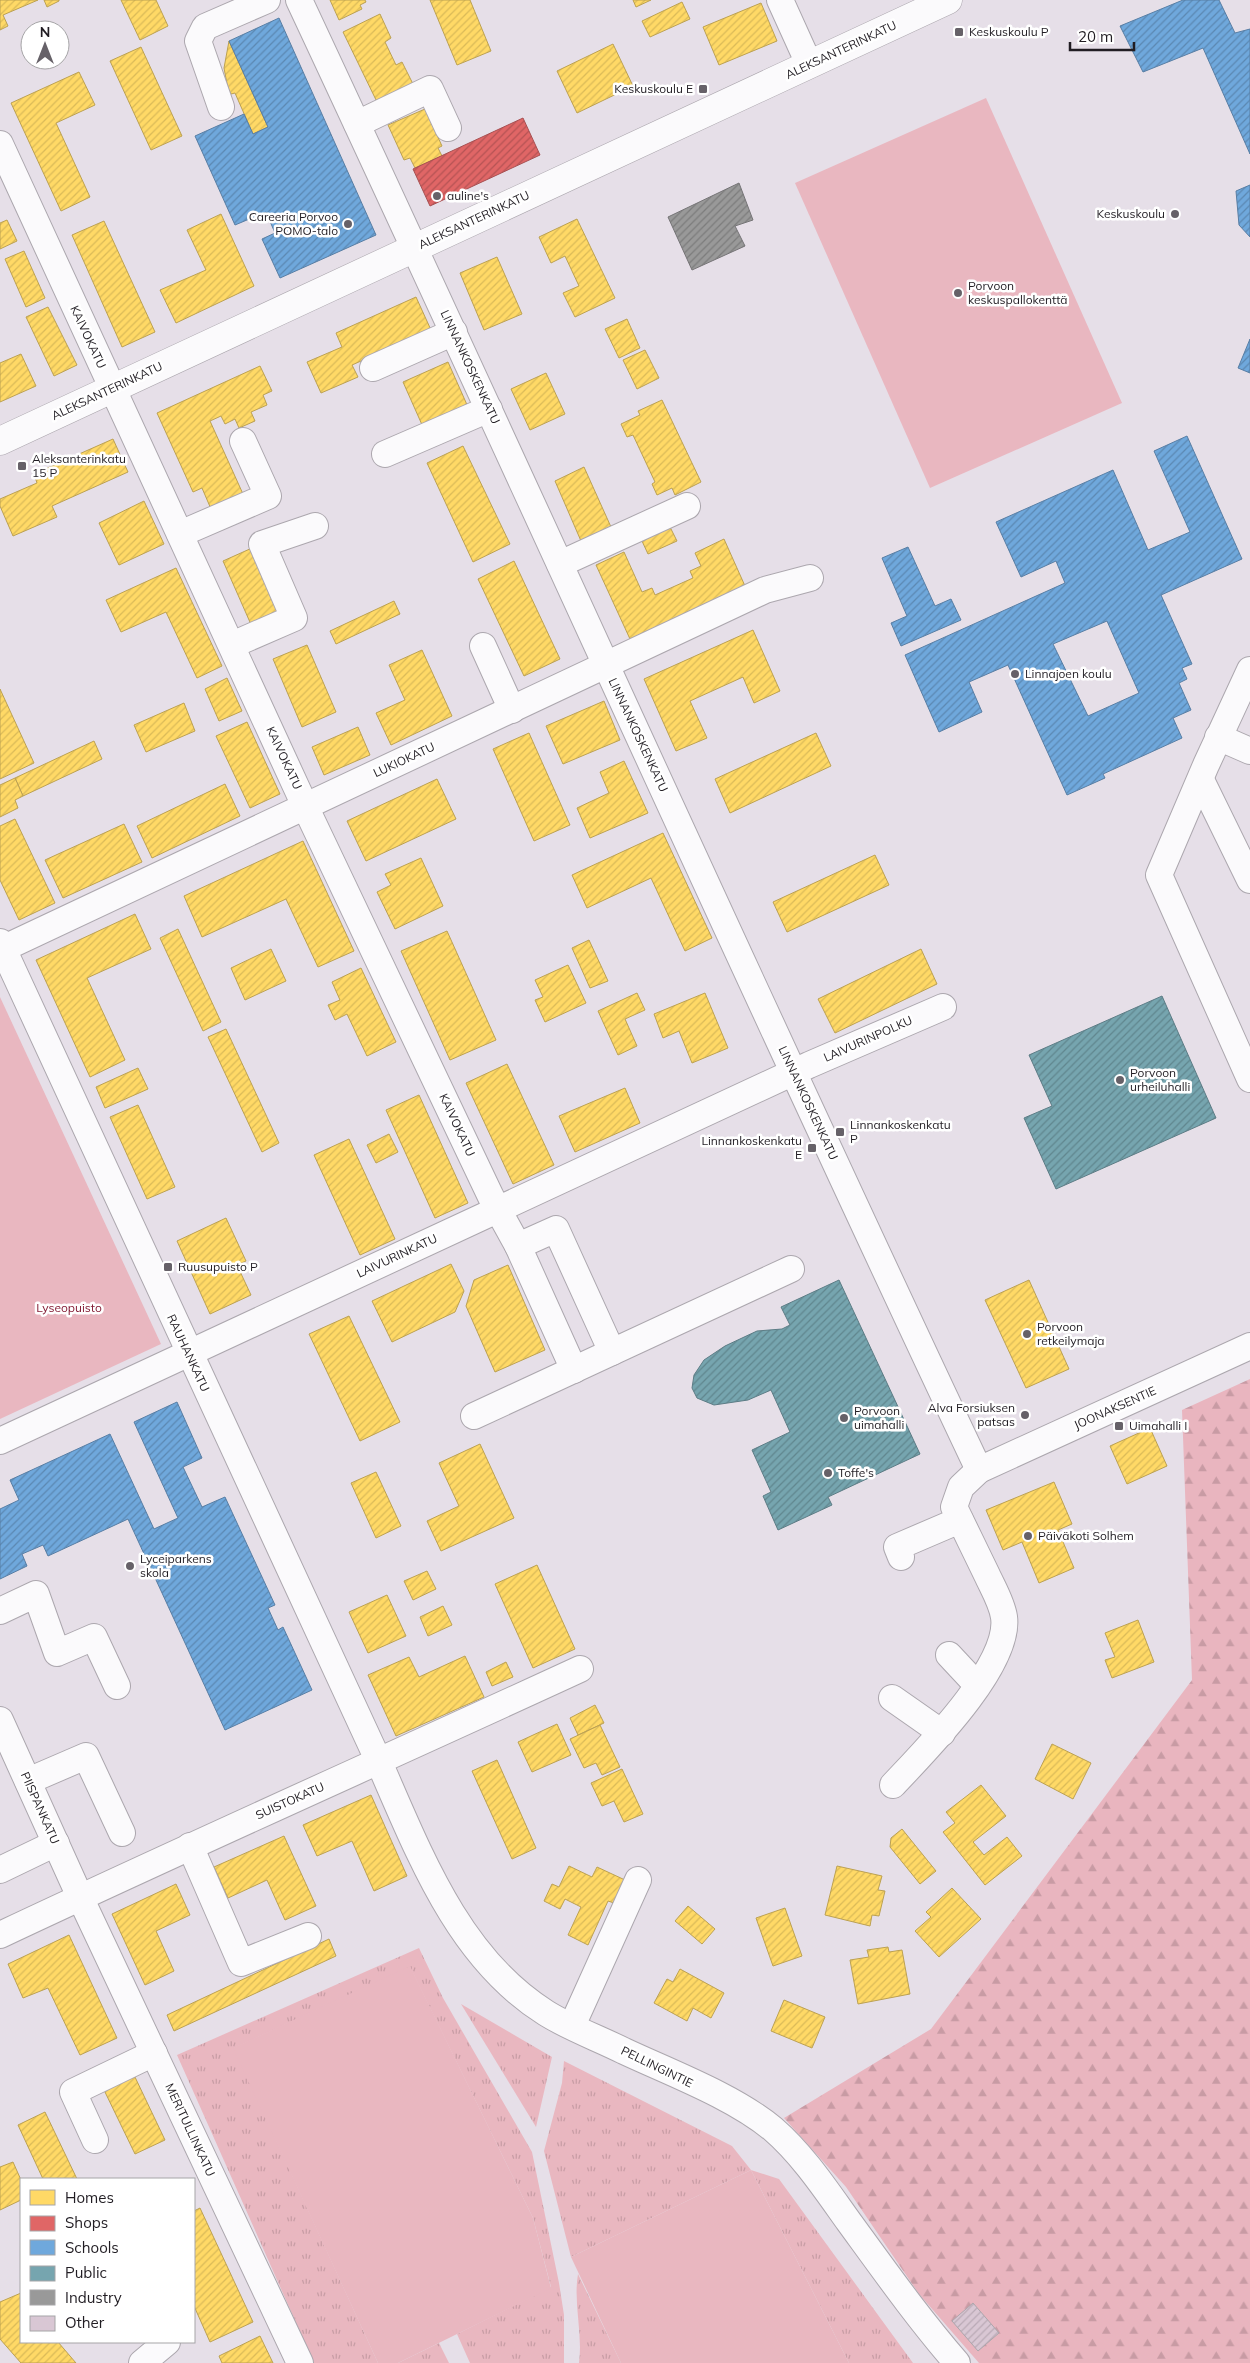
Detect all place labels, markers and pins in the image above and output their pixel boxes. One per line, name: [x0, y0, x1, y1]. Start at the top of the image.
place label: Keskuskoulu P: [969, 24, 1049, 39]
marker: Keskuskoulu P: [953, 26, 965, 38]
place label: Keskuskoulu E: [614, 81, 693, 96]
marker: Keskuskoulu E: [697, 83, 709, 95]
place label: auline's: [447, 188, 489, 203]
marker: auline's: [431, 190, 443, 202]
place label: Keskuskoulu: [1096, 206, 1165, 221]
marker: Keskuskoulu: [1169, 208, 1181, 220]
place label: Careeria Porvoo POMO-talo: [249, 209, 338, 238]
marker: Careeria Porvoo POMO-talo: [342, 218, 354, 230]
place label: Porvoon keskuspallokenttä: [968, 278, 1068, 307]
marker: Porvoon keskuspallokenttä: [952, 287, 964, 299]
place label: Aleksanterinkatu 15 P: [32, 451, 126, 480]
marker: Aleksanterinkatu 15 P: [16, 460, 28, 472]
place label: Linnajoen koulu: [1025, 666, 1112, 681]
marker: Linnajoen koulu: [1009, 668, 1021, 680]
place label: Porvoon urheiluhalli: [1130, 1065, 1190, 1094]
marker: Porvoon urheiluhalli: [1114, 1074, 1126, 1086]
place label: Linnankoskenkatu P: [850, 1117, 951, 1146]
marker: Linnankoskenkatu P: [834, 1126, 846, 1138]
place label: Linnankoskenkatu E: [701, 1133, 802, 1162]
marker: Linnankoskenkatu E: [806, 1142, 818, 1154]
place label: Ruusupuisto P: [178, 1259, 258, 1274]
marker: Ruusupuisto P: [162, 1261, 174, 1273]
place label: Porvoon retkeilymaja: [1037, 1319, 1104, 1348]
marker: Porvoon retkeilymaja: [1021, 1328, 1033, 1340]
place label: Alva Forsiuksen patsas: [928, 1400, 1015, 1429]
place label: Porvoon uimahalli: [854, 1403, 904, 1432]
marker: Alva Forsiuksen patsas: [1019, 1409, 1031, 1421]
marker: Porvoon uimahalli: [838, 1412, 850, 1424]
place label: Uimahalli I: [1129, 1418, 1187, 1433]
marker: Uimahalli I: [1113, 1420, 1125, 1432]
place label: Toffe's: [838, 1465, 874, 1480]
marker: Toffe's: [822, 1467, 834, 1479]
place label: Päiväkoti Solhem: [1038, 1528, 1134, 1543]
marker: Päiväkoti Solhem: [1022, 1530, 1034, 1542]
place label: Lyceiparkens skola: [140, 1551, 212, 1580]
marker: Lyceiparkens skola: [124, 1560, 136, 1572]

